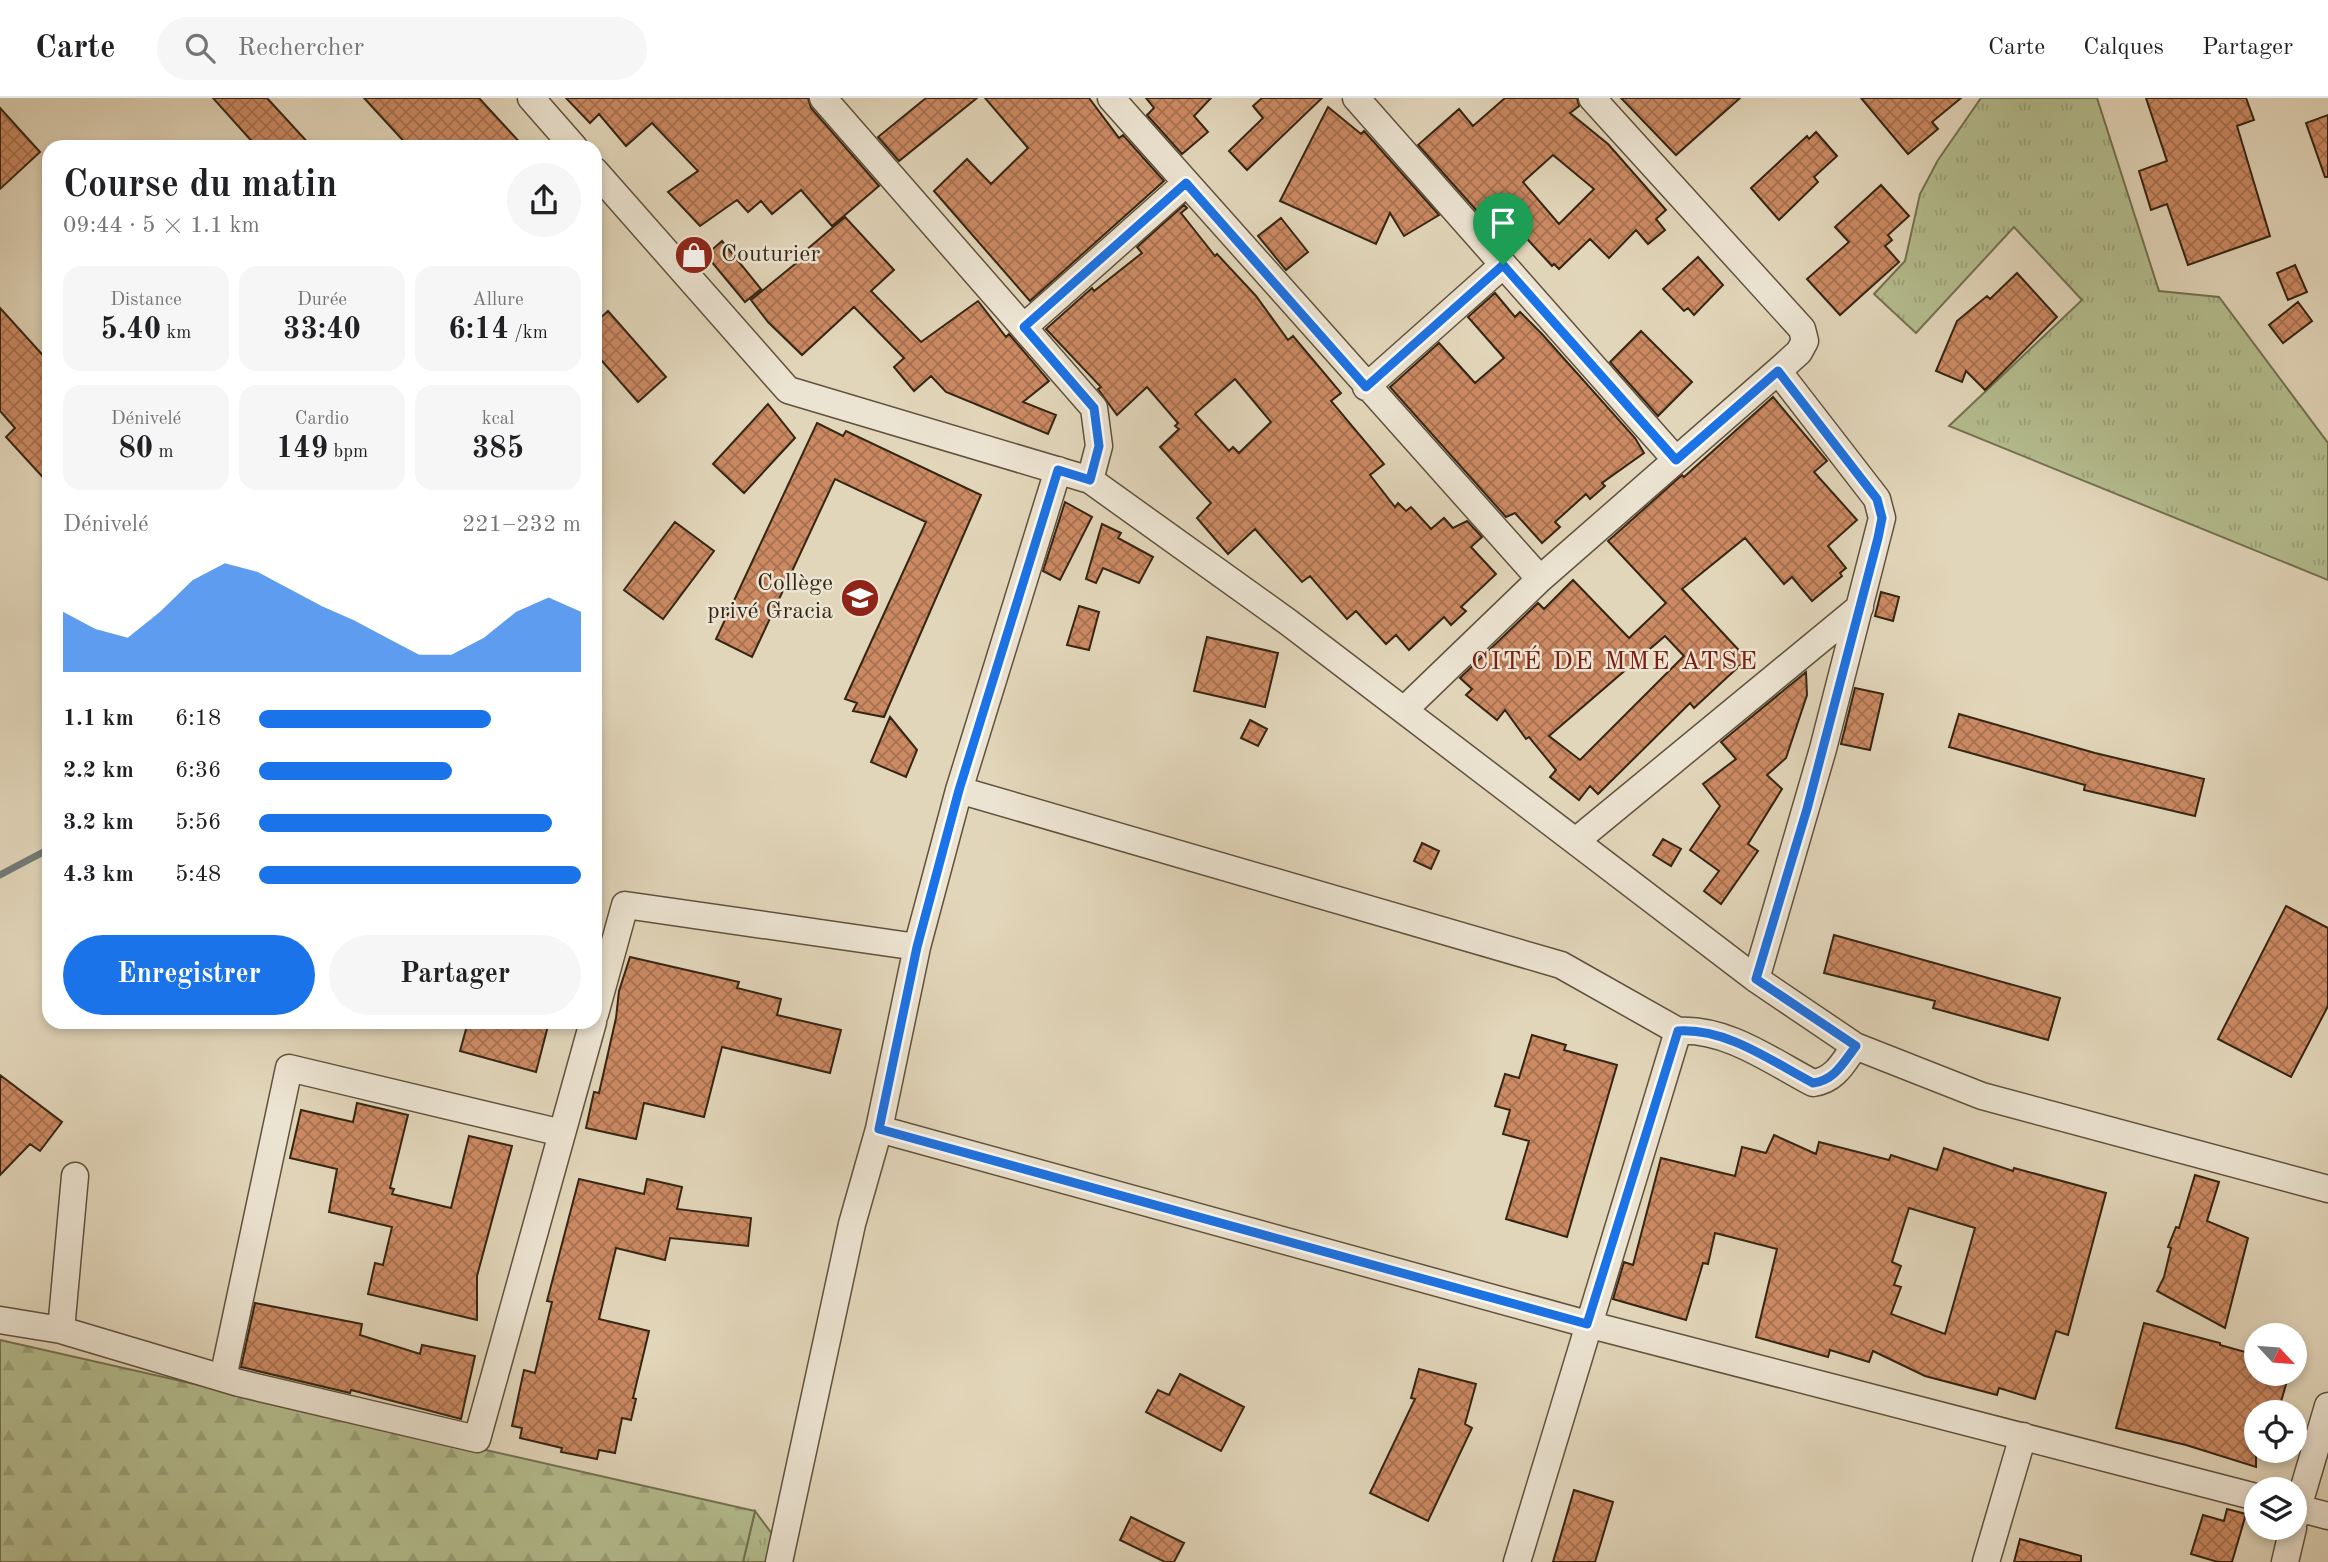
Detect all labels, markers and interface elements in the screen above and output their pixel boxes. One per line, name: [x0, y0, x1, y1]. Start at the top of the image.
search box: [157, 17, 647, 80]
icon: search: [181, 29, 219, 67]
text: Carte: [35, 32, 115, 65]
text: Rechercher: [237, 35, 364, 61]
text: Carte: [1988, 36, 2045, 60]
text: Calques: [2083, 36, 2164, 60]
text: Partager: [2202, 36, 2293, 60]
button: share: [507, 163, 581, 237]
text: Course du matin: [63, 167, 337, 205]
pin: [1473, 193, 1533, 265]
icon: arrive: [1484, 204, 1522, 242]
text: 09:44 · 5 × 1.1 km: [63, 214, 260, 237]
shop icon: Couturier: [673, 234, 715, 276]
place label: Couturier: [721, 243, 820, 267]
text: Distance: [110, 291, 182, 310]
text: Durée: [297, 291, 347, 310]
text: Allure: [472, 291, 524, 310]
text: 5.40: [101, 315, 161, 345]
text: 33:40: [283, 315, 361, 345]
text: 6:14: [448, 315, 509, 345]
text: km: [161, 324, 191, 343]
text: /km: [509, 324, 548, 343]
text: Dénivelé: [111, 410, 181, 429]
text: Cardio: [295, 410, 349, 429]
text: kcal: [482, 410, 514, 429]
text: 80: [118, 434, 153, 464]
text: 149: [276, 434, 328, 464]
text: 385: [472, 434, 524, 464]
text: m: [153, 443, 174, 462]
text: bpm: [328, 443, 368, 462]
text: Dénivelé: [63, 513, 149, 536]
text: 221–232 m: [462, 513, 581, 536]
place label: Collège privé Gracia: [707, 572, 833, 624]
school or university icon: Collège privé Gracia: [839, 577, 881, 619]
district label: CITÉ DE MME ATSE: [1471, 645, 1759, 675]
text: 1.1 km: [63, 707, 134, 730]
text: 6:18: [175, 707, 221, 730]
text: 2.2 km: [63, 759, 134, 782]
text: 6:36: [175, 759, 221, 782]
text: 3.2 km: [63, 811, 134, 834]
text: 5:56: [175, 811, 221, 834]
text: 4.3 km: [63, 863, 134, 886]
text: 5:48: [175, 863, 221, 886]
button: Enregistrer: [63, 935, 315, 1015]
button: Partager: [329, 935, 581, 1015]
north arrow: [2244, 1323, 2306, 1386]
map controls: [2244, 1323, 2307, 1540]
button: locate: [2244, 1400, 2307, 1463]
button: layers: [2244, 1477, 2307, 1540]

